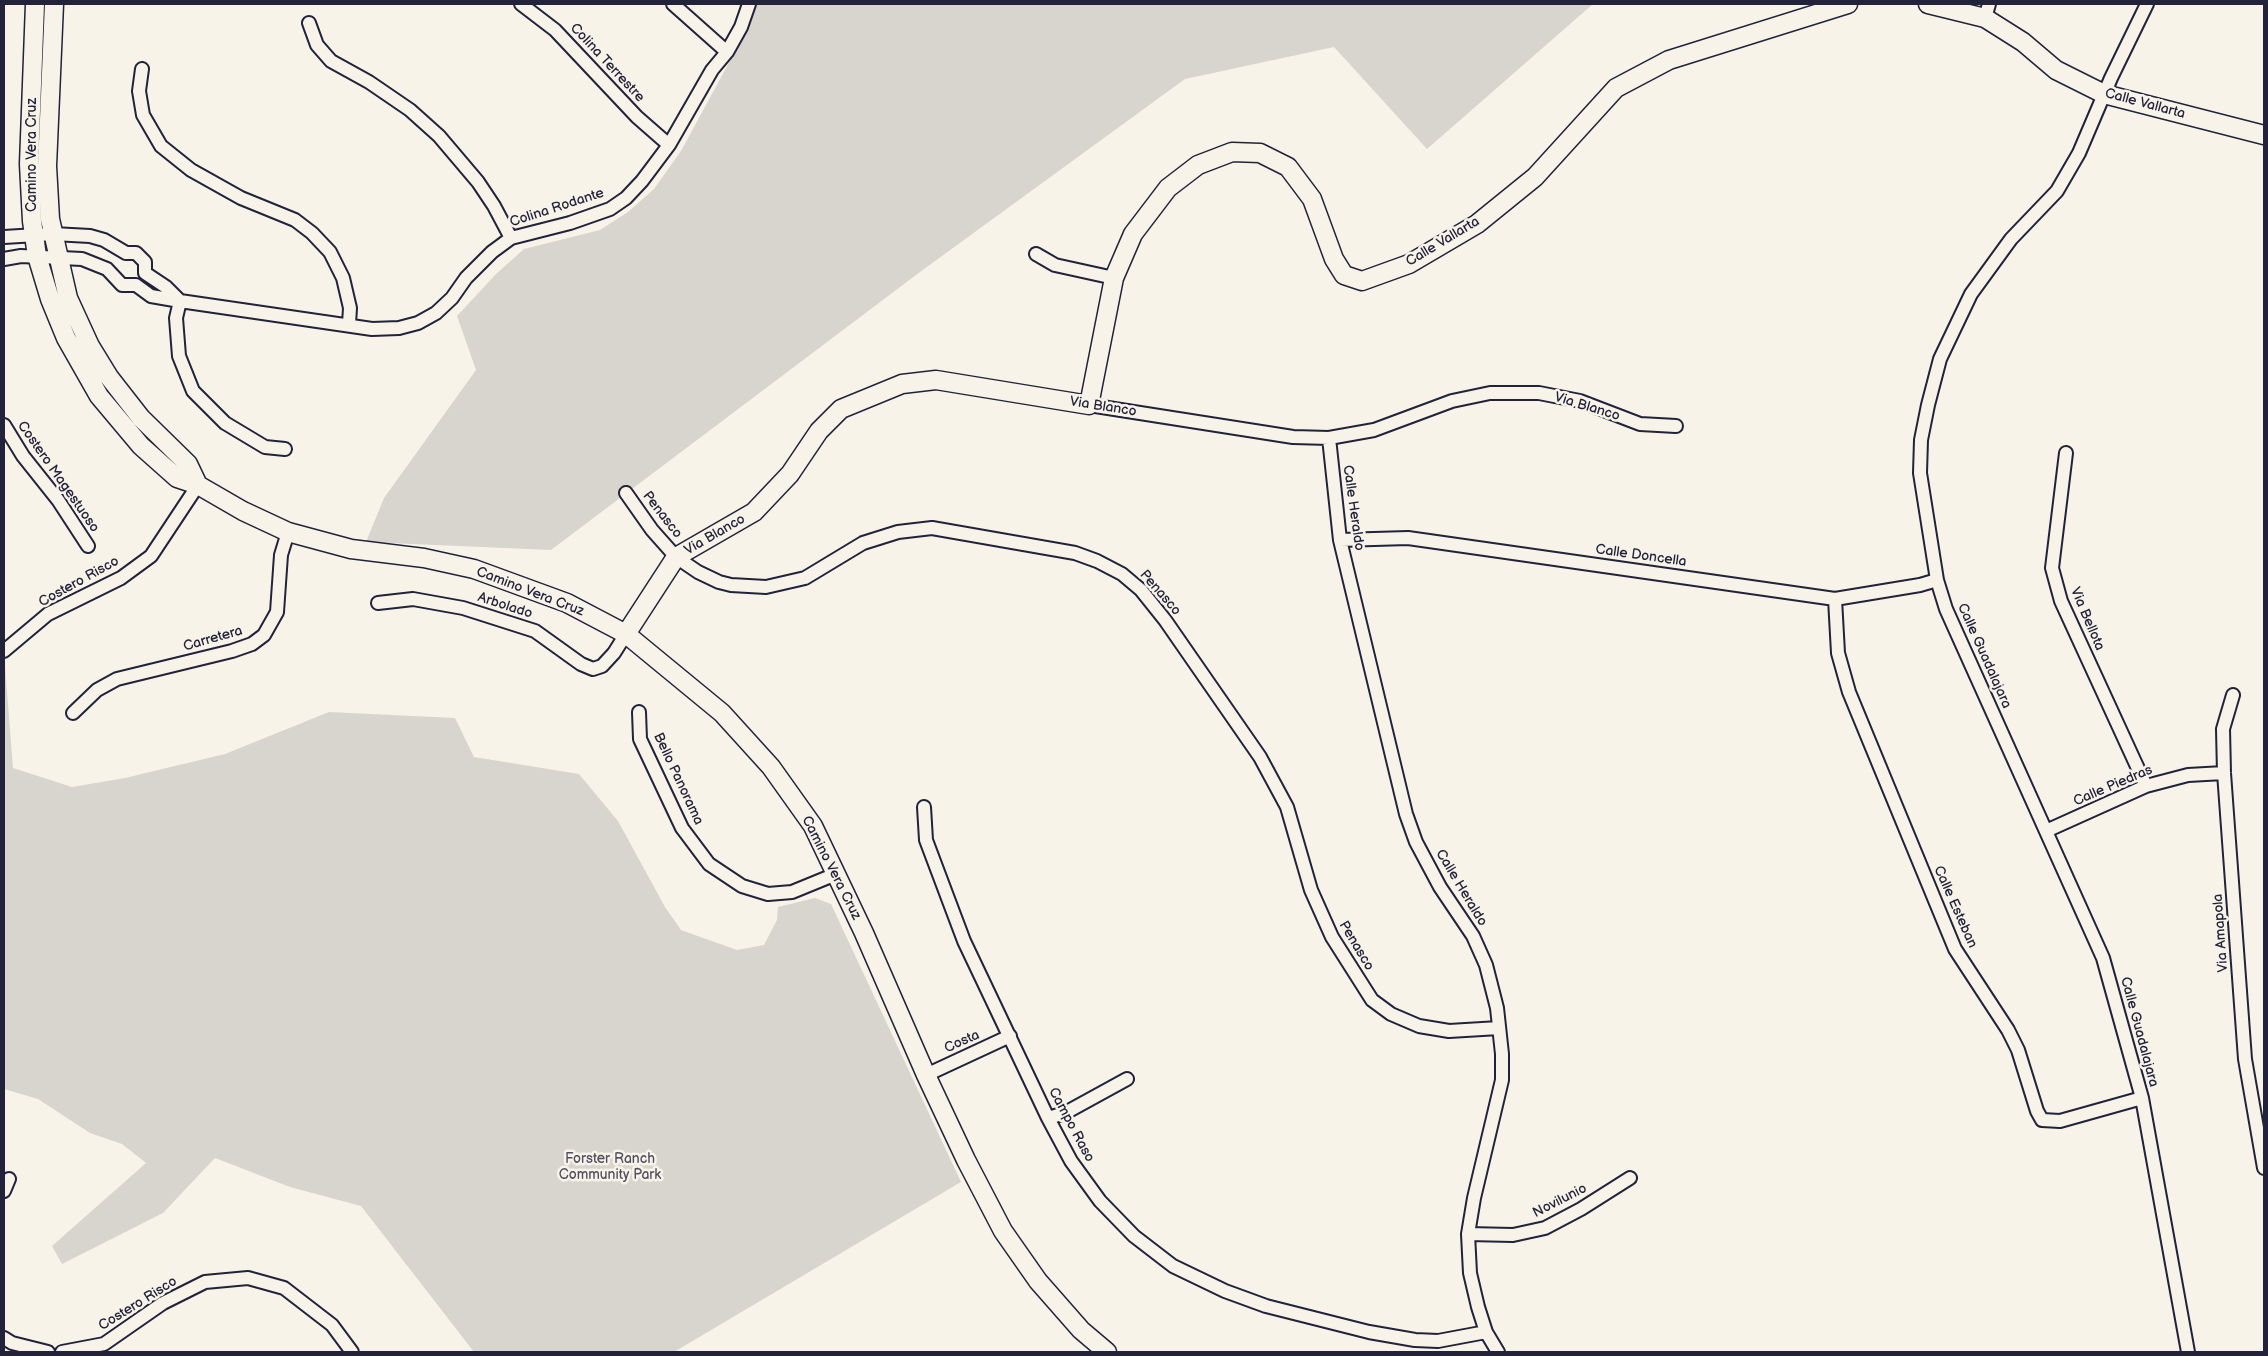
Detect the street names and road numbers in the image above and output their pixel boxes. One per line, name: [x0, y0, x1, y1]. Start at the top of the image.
street label: Colina Terrestre: [566, 20, 648, 106]
street label: Calle Vallarta: [2103, 85, 2187, 123]
street label: Camino Vera Cruz: [24, 98, 40, 212]
street label: Colina Rodante: [508, 185, 606, 231]
street label: Calle Vallarta: [1403, 214, 1483, 270]
street label: Via Blanco: [1552, 389, 1622, 425]
street label: Via Blanco: [1068, 393, 1138, 421]
street label: Costero Magestuoso: [13, 418, 103, 536]
street label: Calle Heraldo: [1339, 464, 1367, 552]
street label: Penasco: [639, 488, 685, 542]
street label: Via Blanco: [682, 511, 748, 559]
street label: Calle Doncella: [1594, 541, 1688, 571]
street label: Costero Risco: [36, 553, 122, 611]
street label: Camino Vera Cruz: [474, 564, 586, 620]
street label: Penasco: [1136, 567, 1184, 619]
street label: Via Bellota: [2066, 585, 2108, 653]
street label: Arbolado: [476, 589, 534, 623]
street label: Calle Guadalajara: [1953, 601, 2015, 711]
street label: Carretera: [181, 623, 245, 655]
street label: Bello Panorama: [649, 730, 707, 828]
street label: Calle Piedras: [2071, 762, 2155, 810]
street label: Camino Vera Cruz: [798, 813, 864, 923]
street label: Calle Heraldo: [1432, 847, 1490, 929]
street label: Calle Esteban: [1929, 863, 1981, 951]
street label: Via Amapola: [2210, 893, 2232, 973]
street label: Penasco: [1335, 918, 1377, 974]
street label: Calle Guadalajara: [2116, 975, 2162, 1089]
street label: Costa: [942, 1027, 982, 1057]
street label: Campo Raso: [1044, 1085, 1098, 1165]
street label: Novilunio: [1530, 1180, 1590, 1222]
street label: Costero Risco: [96, 1273, 180, 1335]

